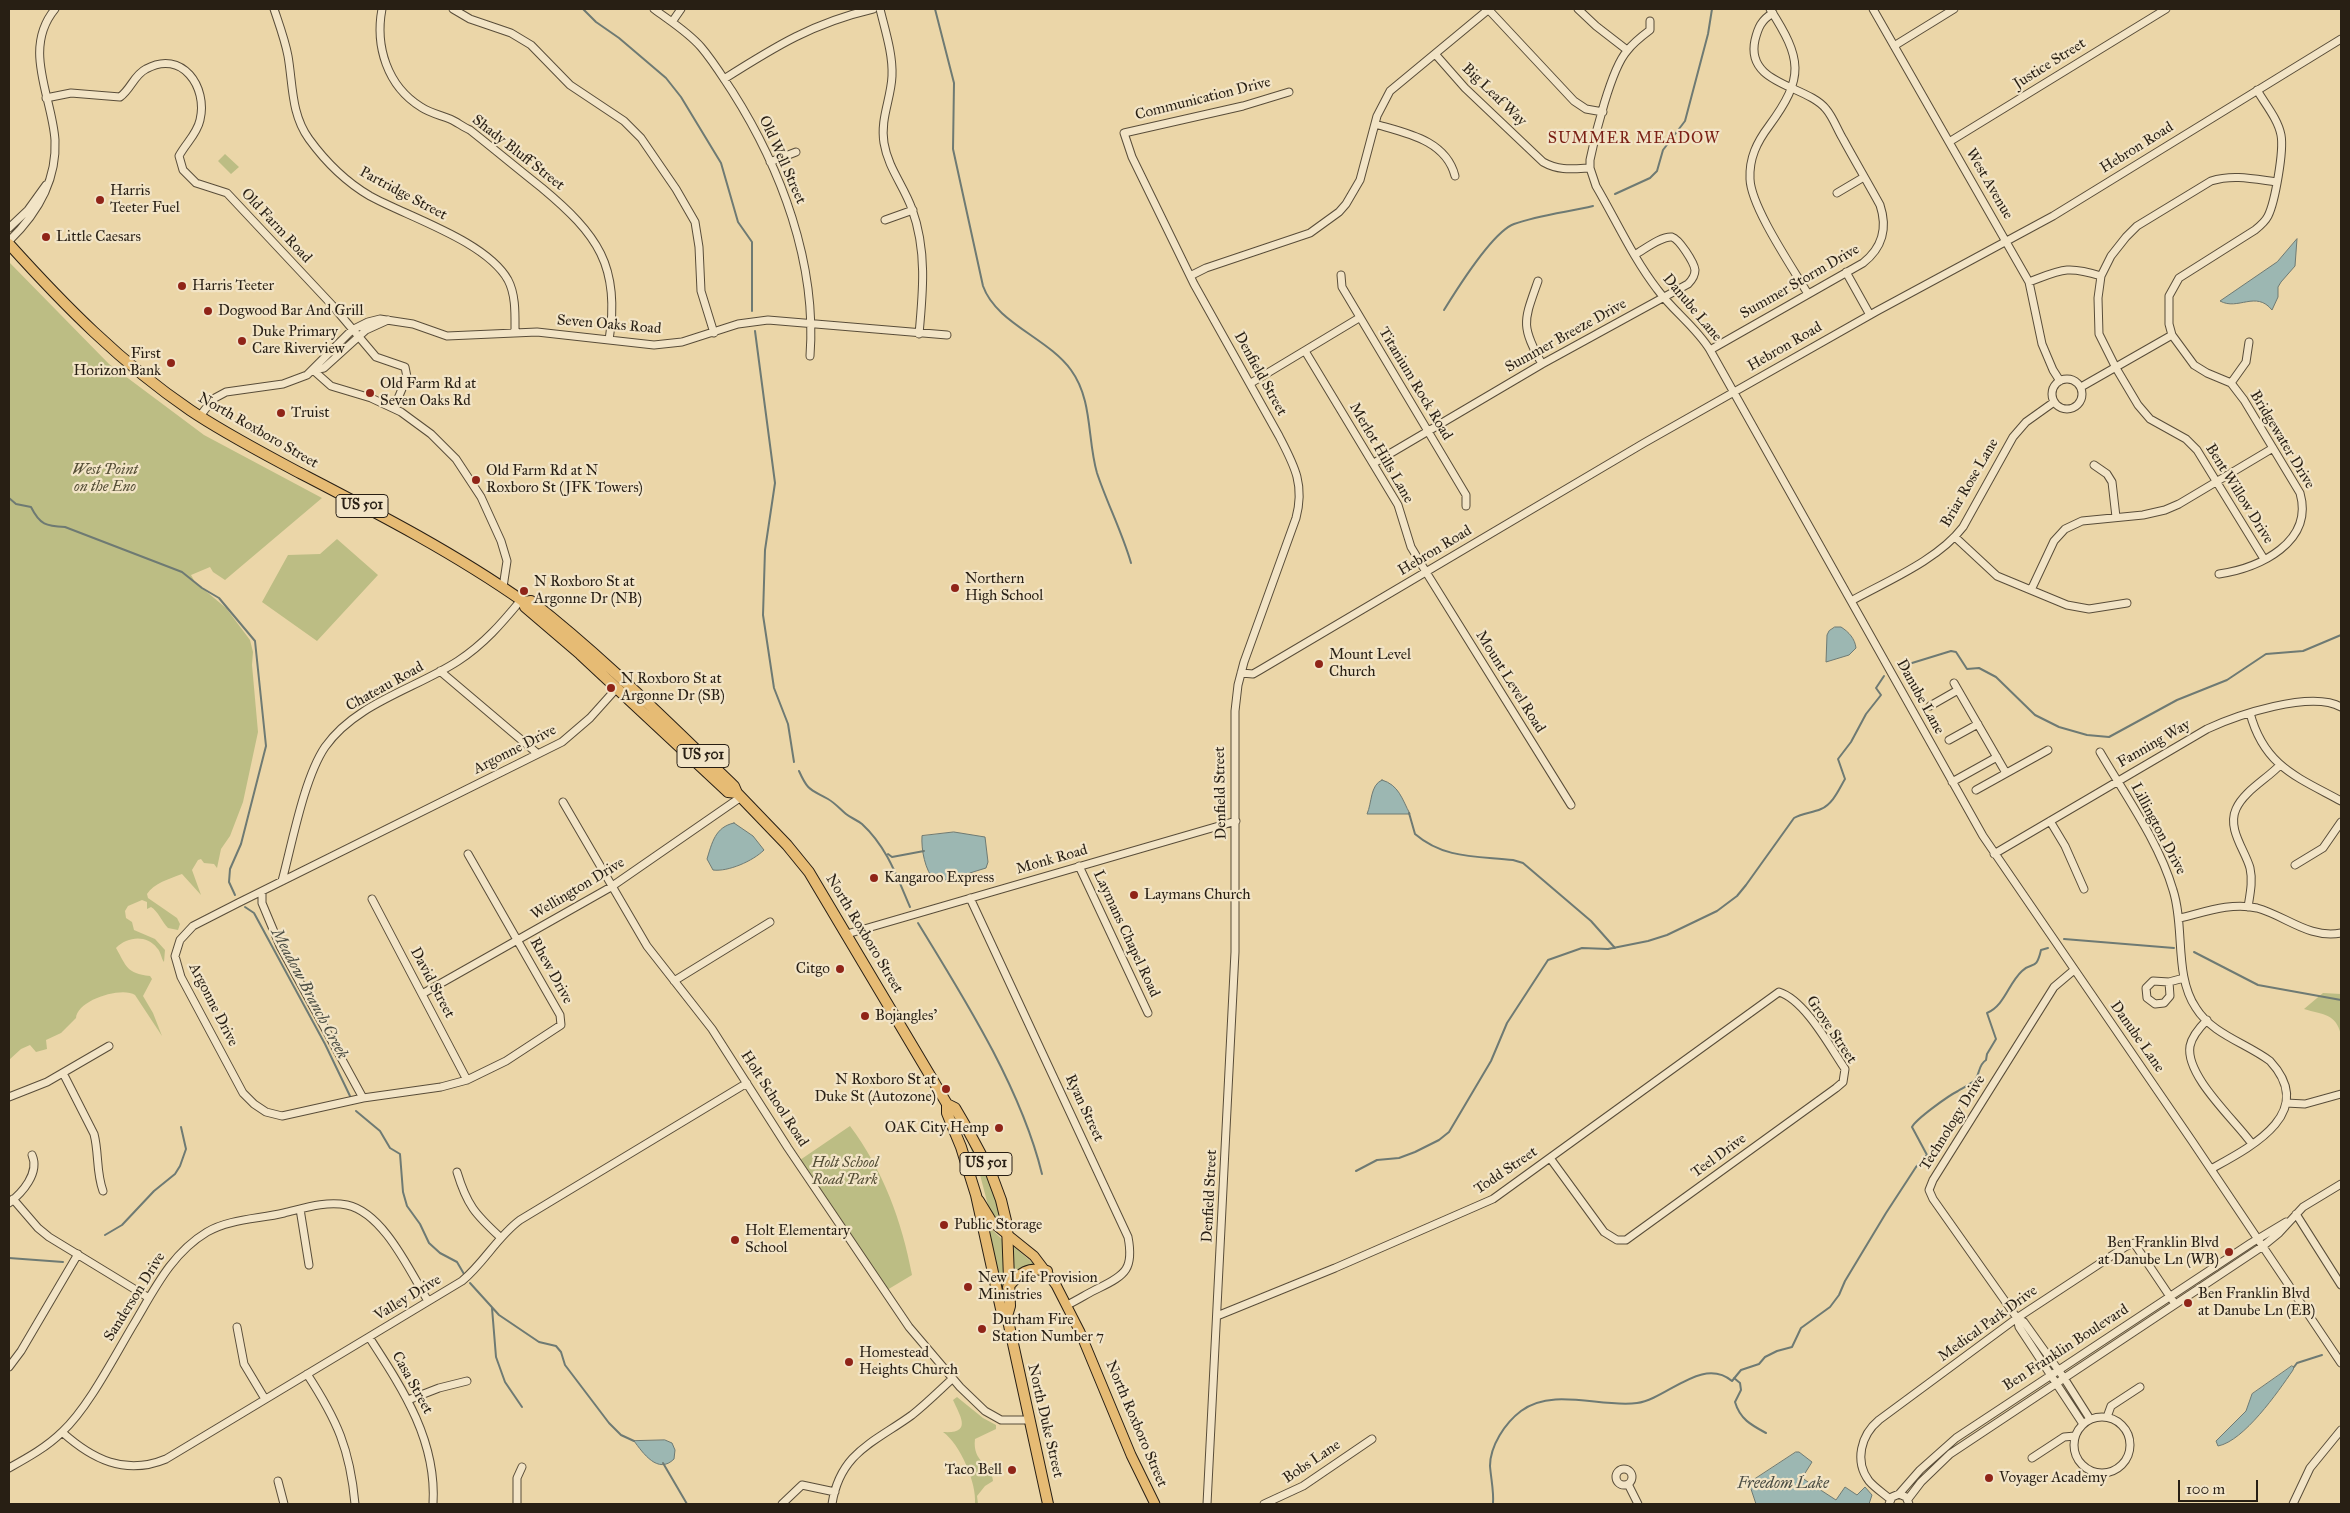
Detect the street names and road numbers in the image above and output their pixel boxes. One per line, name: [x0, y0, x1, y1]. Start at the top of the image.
street label: Justice Street: [2011, 35, 2089, 93]
street label: Big Leaf Way: [1458, 60, 1530, 130]
street label: Communication Drive: [1133, 73, 1273, 125]
street label: Shady Bluff Street: [468, 111, 568, 195]
street label: Old Well Street: [755, 113, 809, 207]
street label: Hebron Road: [2097, 118, 2177, 178]
street label: West Avenue: [1961, 145, 2017, 223]
street label: Partridge Street: [356, 163, 450, 225]
street label: Old Farm Road: [237, 185, 315, 267]
street label: Summer Storm Drive: [1737, 241, 1863, 323]
street label: Danube Lane: [1659, 271, 1725, 345]
street label: Summer Breeze Drive: [1502, 295, 1630, 377]
street label: Seven Oaks Road: [556, 311, 662, 339]
street label: Hebron Road: [1745, 319, 1825, 375]
street label: Titanium Rock Road: [1374, 324, 1456, 444]
street label: Denfield Street: [1230, 329, 1290, 419]
street label: Bridgewater Drive: [2246, 388, 2318, 492]
street label: North Roxboro Street: [195, 389, 321, 473]
street label: Merlot Hills Lane: [1345, 400, 1417, 506]
street label: Briar Rose Lane: [1937, 435, 2003, 531]
street label: Bent Willow Drive: [2201, 441, 2277, 547]
road number: US 501: [336, 494, 388, 518]
street label: Hebron Road: [1395, 522, 1475, 580]
street label: Mount Level Road: [1471, 627, 1549, 737]
street label: Danube Lane: [1892, 656, 1948, 738]
street label: Chateau Road: [343, 658, 427, 716]
street label: Fanning Way: [2114, 716, 2194, 772]
street label: Argonne Drive: [470, 721, 560, 779]
road number: US 501: [677, 744, 729, 768]
street label: Denfield Street: [1211, 746, 1231, 840]
street label: Lillington Drive: [2126, 780, 2190, 878]
street label: Monk Road: [1014, 841, 1090, 879]
street label: Wellington Drive: [528, 854, 628, 924]
street label: Laymans Chapel Road: [1089, 868, 1163, 1000]
street label: North Roxboro Street: [821, 871, 907, 997]
street label: Rhew Drive: [525, 935, 577, 1007]
street label: David Street: [406, 945, 458, 1021]
street label: Argonne Drive: [184, 960, 242, 1050]
street label: Grove Street: [1802, 993, 1860, 1067]
street label: Danube Lane: [2106, 998, 2168, 1076]
street label: Holt School Road: [736, 1048, 812, 1150]
street label: Ryan Street: [1061, 1072, 1107, 1144]
street label: Technology Drive: [1916, 1072, 1990, 1174]
street label: Teel Drive: [1688, 1130, 1750, 1182]
street label: Todd Street: [1471, 1143, 1541, 1199]
street label: Denfield Street: [1199, 1149, 1221, 1243]
road number: US 501: [960, 1152, 1012, 1176]
street label: Sanderson Drive: [100, 1249, 170, 1345]
street label: Valley Drive: [371, 1271, 445, 1325]
street label: Medical Park Drive: [1935, 1282, 2041, 1366]
street label: Ben Franklin Boulevard: [2000, 1301, 2132, 1395]
street label: Casa Street: [387, 1349, 437, 1417]
street label: North Roxboro Street: [1101, 1358, 1171, 1490]
street label: North Duke Street: [1023, 1362, 1067, 1480]
street label: Bobs Lane: [1280, 1436, 1344, 1488]

